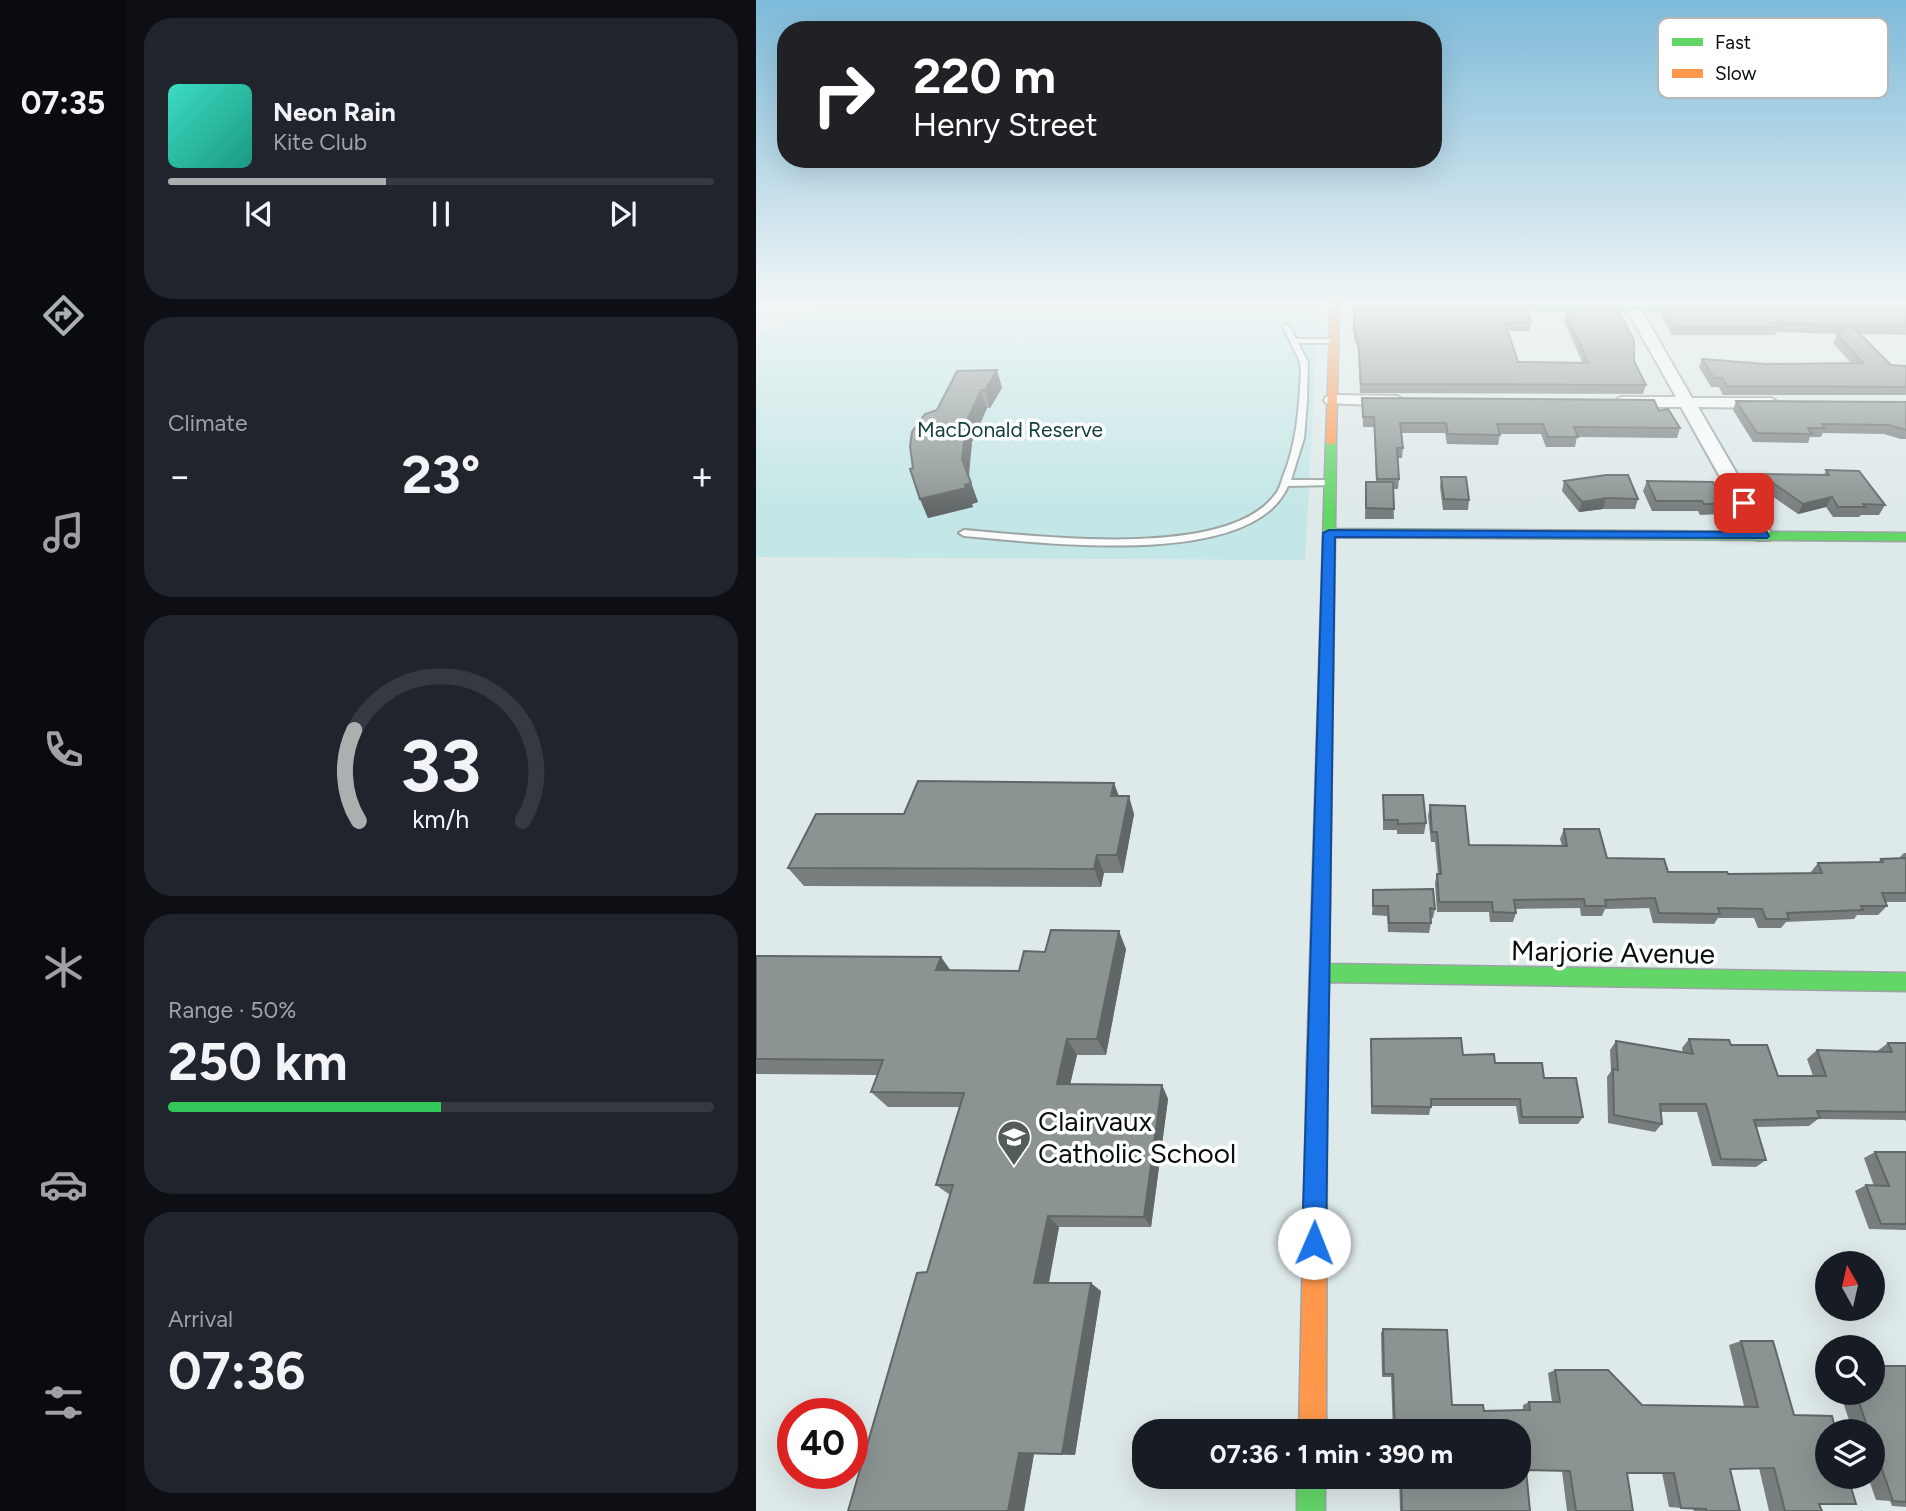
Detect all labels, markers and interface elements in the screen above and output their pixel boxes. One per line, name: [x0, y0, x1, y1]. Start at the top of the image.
legend: [1658, 18, 1888, 98]
text: Fast: [1715, 31, 1751, 54]
text: 220 m: [913, 46, 1056, 105]
icon: right: [798, 49, 889, 140]
text: Slow: [1715, 62, 1757, 85]
text: 07:35: [21, 84, 105, 122]
text: Neon Rain: [273, 96, 396, 128]
text: Henry Street: [913, 106, 1098, 144]
text: Kite Club: [273, 128, 367, 156]
icon: previous: [240, 195, 278, 233]
icon: pause: [422, 195, 460, 233]
icon: next: [604, 195, 642, 233]
icon: directions: [39, 291, 88, 340]
text: Climate: [168, 409, 247, 437]
park label: MacDonald Reserve: [917, 417, 1103, 442]
text: 23°: [402, 444, 480, 506]
text: −: [168, 453, 192, 499]
text: +: [690, 453, 714, 499]
pin: [1714, 473, 1774, 533]
icon: arrive: [1725, 484, 1763, 522]
icon: music: [39, 508, 88, 557]
text: 33: [401, 723, 481, 810]
icon: phone: [39, 725, 88, 774]
text: km/h: [412, 804, 470, 834]
street label: Marjorie Avenue: [1511, 933, 1715, 971]
icon: climate: [39, 943, 88, 992]
text: Range · 50%: [168, 996, 296, 1024]
text: 250 km: [168, 1031, 348, 1093]
place label: Clairvaux Catholic School: [1038, 1104, 1236, 1170]
school or university icon: Clairvaux Catholic School: [995, 1118, 1033, 1167]
icon: car: [39, 1160, 88, 1209]
position arrow: [1277, 1206, 1351, 1280]
north arrow: [1815, 1251, 1885, 1321]
map controls: [1815, 1251, 1885, 1489]
text: Arrival: [168, 1305, 233, 1333]
button: search: [1815, 1335, 1885, 1405]
text: 07:36: [168, 1340, 305, 1402]
icon: filters: [39, 1378, 88, 1427]
speed limit sign: 40: [777, 1398, 868, 1489]
button: layers: [1815, 1419, 1885, 1489]
text: 07:36 · 1 min · 390 m: [1210, 1438, 1453, 1470]

